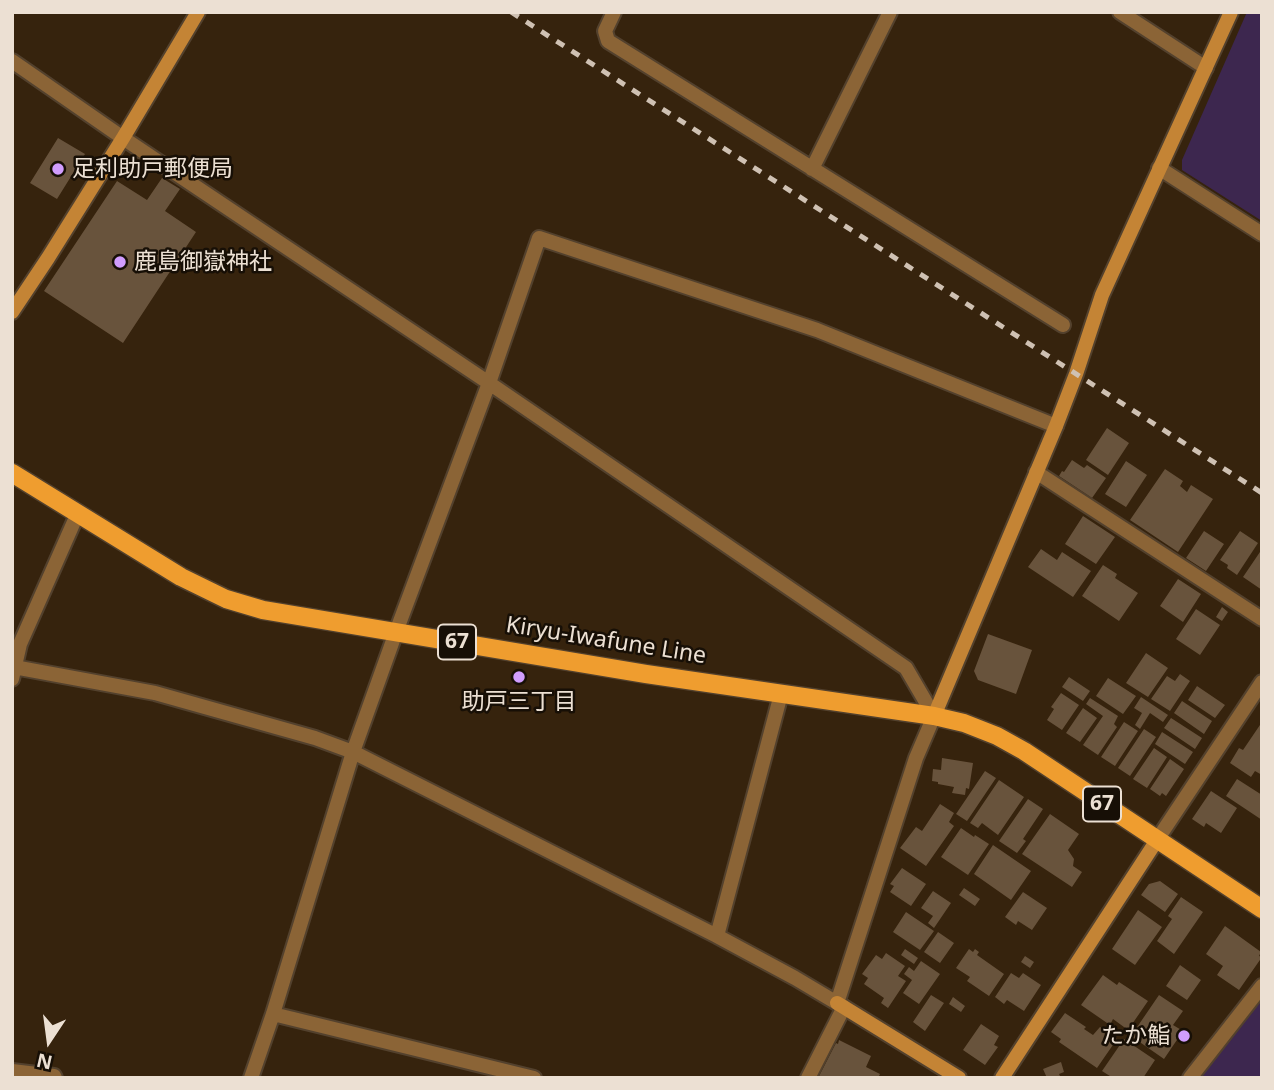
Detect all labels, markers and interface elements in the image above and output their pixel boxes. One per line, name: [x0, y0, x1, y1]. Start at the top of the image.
place label: 足利助戸郵便局: [72, 155, 233, 183]
marker: 足利助戸郵便局: [50, 161, 66, 177]
place label: 鹿島御嶽神社: [134, 248, 272, 276]
marker: 鹿島御嶽神社: [112, 254, 128, 270]
street label: Kiryu-Iwafune Line: [504, 612, 708, 670]
road number: 67: [438, 624, 476, 660]
marker: 助戸三丁目: [511, 669, 527, 685]
place label: 助戸三丁目: [462, 688, 576, 716]
road number: 67: [1083, 786, 1121, 822]
north arrow: [14, 1006, 84, 1076]
place label: たか鮨: [1101, 1022, 1170, 1050]
marker: たか鮨: [1176, 1028, 1192, 1044]
text: N: [34, 1047, 55, 1076]

